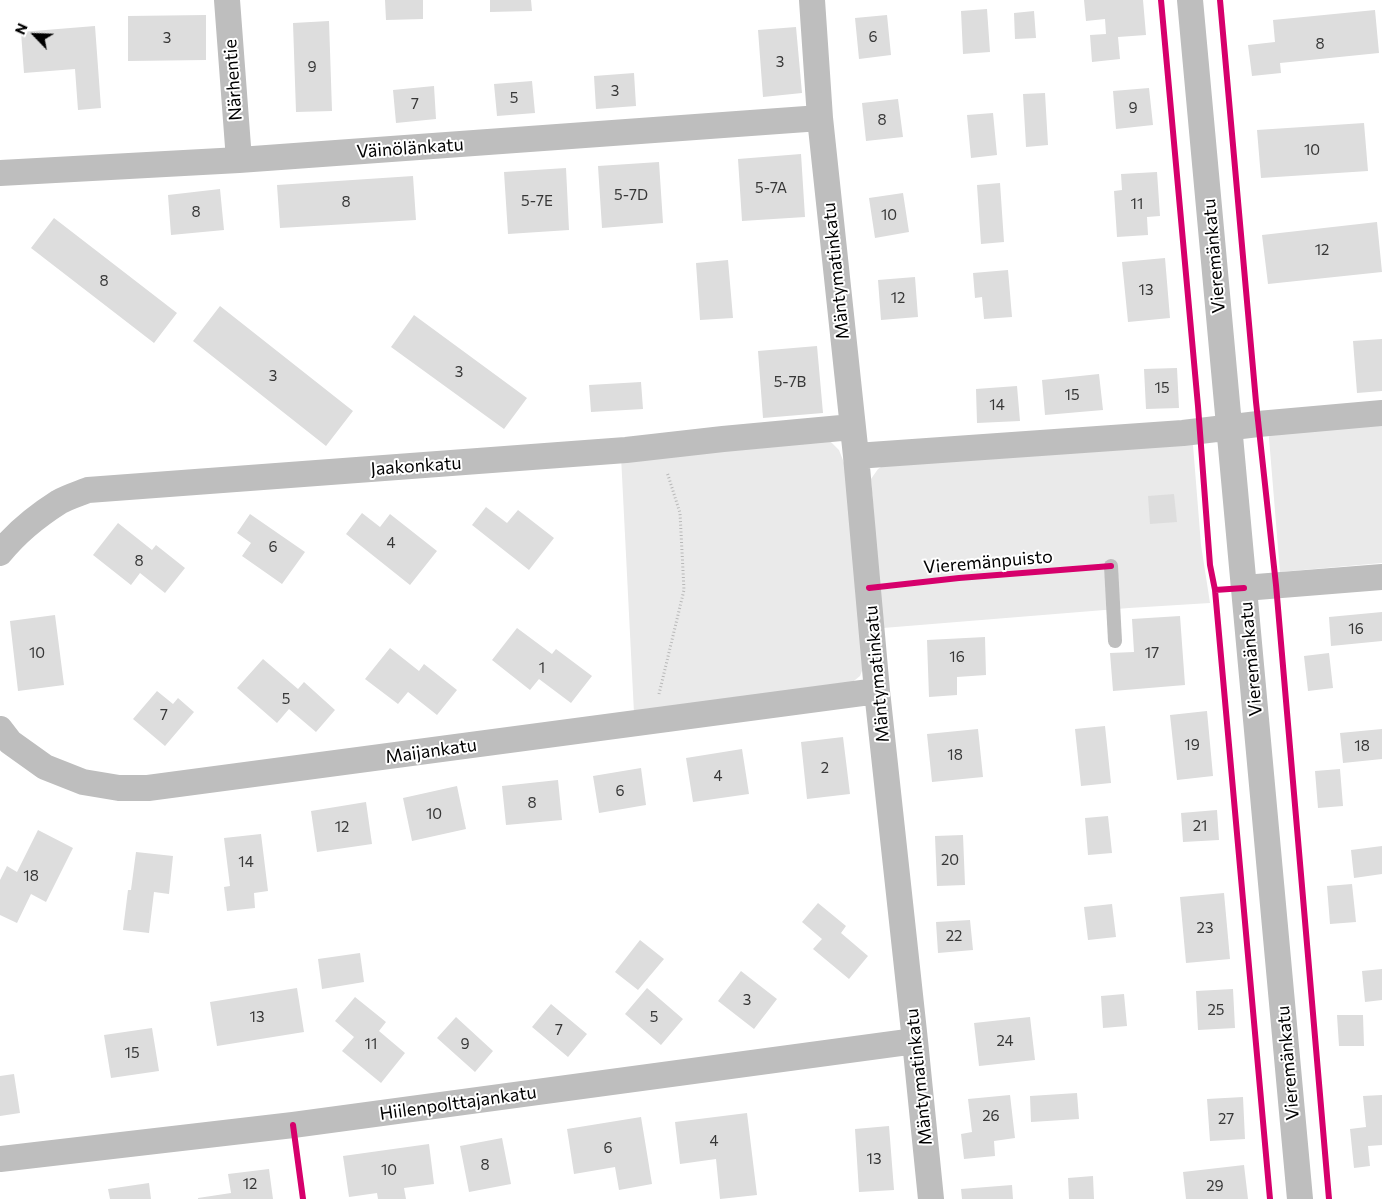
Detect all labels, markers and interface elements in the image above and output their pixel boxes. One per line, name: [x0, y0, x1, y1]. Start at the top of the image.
north arrow: [10, 10, 60, 60]
text: N: [11, 20, 31, 37]
house number: 6: [868, 28, 878, 46]
house number: 3: [163, 29, 171, 47]
house number: 8: [1315, 35, 1325, 53]
street label: Närhentie: [219, 38, 247, 122]
house number: 3: [776, 53, 784, 71]
house number: 9: [307, 58, 317, 76]
house number: 3: [611, 82, 619, 100]
house number: 5: [510, 89, 518, 107]
house number: 7: [411, 95, 419, 113]
house number: 9: [1128, 99, 1138, 117]
house number: 8: [877, 111, 887, 129]
street label: Väinölänkatu: [356, 133, 464, 163]
house number: 10: [1304, 141, 1320, 159]
house number: 5-7A: [755, 179, 787, 197]
house number: 5-7D: [614, 186, 648, 204]
house number: 5-7E: [521, 192, 553, 210]
house number: 8: [341, 193, 351, 211]
house number: 11: [1131, 195, 1143, 213]
street label: Vieremänkatu: [1198, 198, 1230, 314]
street label: Mäntymatinkatu: [818, 202, 854, 340]
house number: 8: [191, 203, 201, 221]
house number: 10: [881, 206, 897, 224]
house number: 12: [1315, 241, 1329, 259]
house number: 8: [99, 272, 109, 290]
house number: 13: [1139, 281, 1153, 299]
house number: 12: [891, 289, 905, 307]
house number: 3: [455, 363, 463, 381]
house number: 3: [269, 367, 277, 385]
house number: 5-7B: [774, 373, 806, 391]
house number: 15: [1154, 379, 1170, 397]
house number: 15: [1064, 386, 1080, 404]
house number: 14: [989, 396, 1005, 414]
street label: Jaakonkatu: [370, 452, 462, 480]
house number: 4: [387, 534, 395, 552]
house number: 6: [268, 538, 278, 556]
street label: Vieremänpuisto: [922, 546, 1054, 578]
house number: 8: [134, 552, 144, 570]
street label: Vieremänkatu: [1235, 601, 1267, 717]
street label: Mäntymatinkatu: [860, 605, 894, 743]
house number: 16: [1348, 620, 1364, 638]
house number: 10: [29, 644, 45, 662]
house number: 17: [1145, 644, 1159, 662]
house number: 16: [949, 648, 965, 666]
house number: 1: [539, 659, 545, 677]
house number: 5: [282, 690, 290, 708]
house number: 7: [160, 706, 168, 724]
street label: Maijankatu: [384, 734, 478, 768]
house number: 19: [1184, 736, 1200, 754]
house number: 18: [1354, 737, 1370, 755]
house number: 18: [947, 746, 963, 764]
house number: 2: [821, 759, 829, 777]
house number: 4: [714, 767, 722, 785]
house number: 6: [615, 782, 625, 800]
house number: 8: [527, 794, 537, 812]
house number: 10: [426, 805, 442, 823]
house number: 21: [1193, 817, 1207, 835]
house number: 12: [335, 818, 349, 836]
house number: 20: [941, 851, 959, 869]
house number: 14: [238, 853, 254, 871]
house number: 18: [23, 867, 39, 885]
house number: 23: [1197, 919, 1213, 937]
house number: 22: [946, 927, 962, 945]
house number: 3: [743, 991, 751, 1009]
house number: 25: [1208, 1001, 1224, 1019]
street label: Vieremänkatu: [1272, 1005, 1304, 1121]
house number: 13: [250, 1008, 264, 1026]
house number: 5: [650, 1008, 658, 1026]
street label: Mäntymatinkatu: [901, 1008, 937, 1146]
house number: 7: [555, 1021, 563, 1039]
house number: 24: [996, 1032, 1014, 1050]
house number: 11: [365, 1035, 377, 1053]
house number: 9: [460, 1035, 470, 1053]
house number: 15: [124, 1044, 140, 1062]
street label: Hiilenpolttajankatu: [378, 1081, 538, 1125]
house number: 26: [982, 1107, 1000, 1125]
house number: 27: [1218, 1110, 1234, 1128]
house number: 4: [710, 1132, 718, 1150]
house number: 6: [603, 1139, 613, 1157]
house number: 13: [867, 1150, 881, 1168]
house number: 8: [480, 1156, 490, 1174]
house number: 10: [381, 1161, 397, 1179]
house number: 12: [243, 1175, 257, 1193]
house number: 29: [1206, 1177, 1224, 1195]

